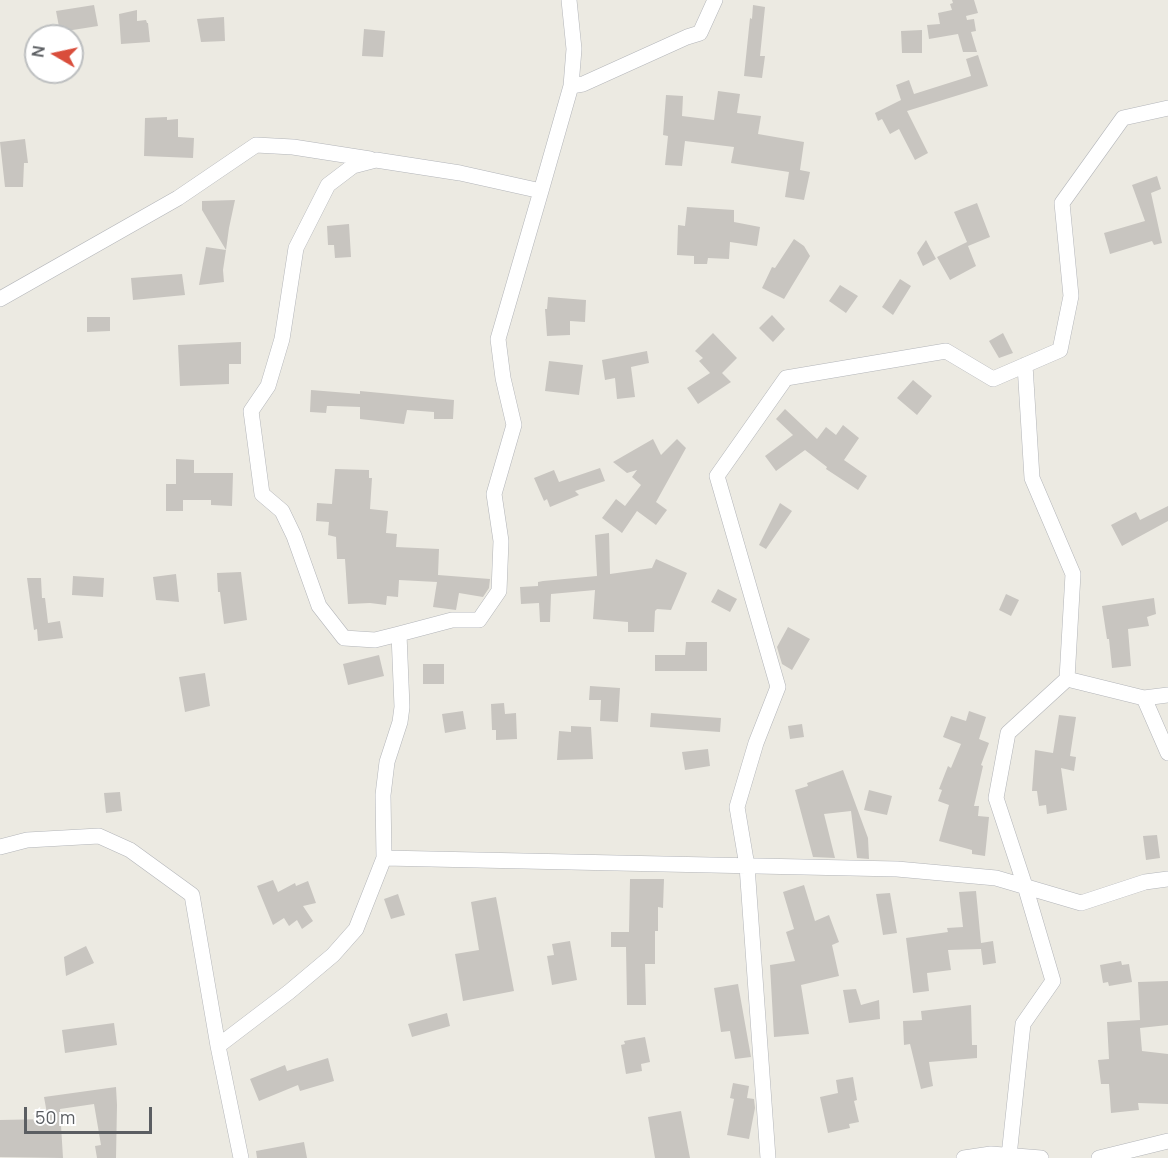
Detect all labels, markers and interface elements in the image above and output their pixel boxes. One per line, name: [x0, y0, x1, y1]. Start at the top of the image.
north arrow: [24, 24, 84, 84]
text: N: [26, 44, 50, 59]
scale bar: [27, 1095, 154, 1133]
text: 50 m: [35, 1105, 75, 1129]

